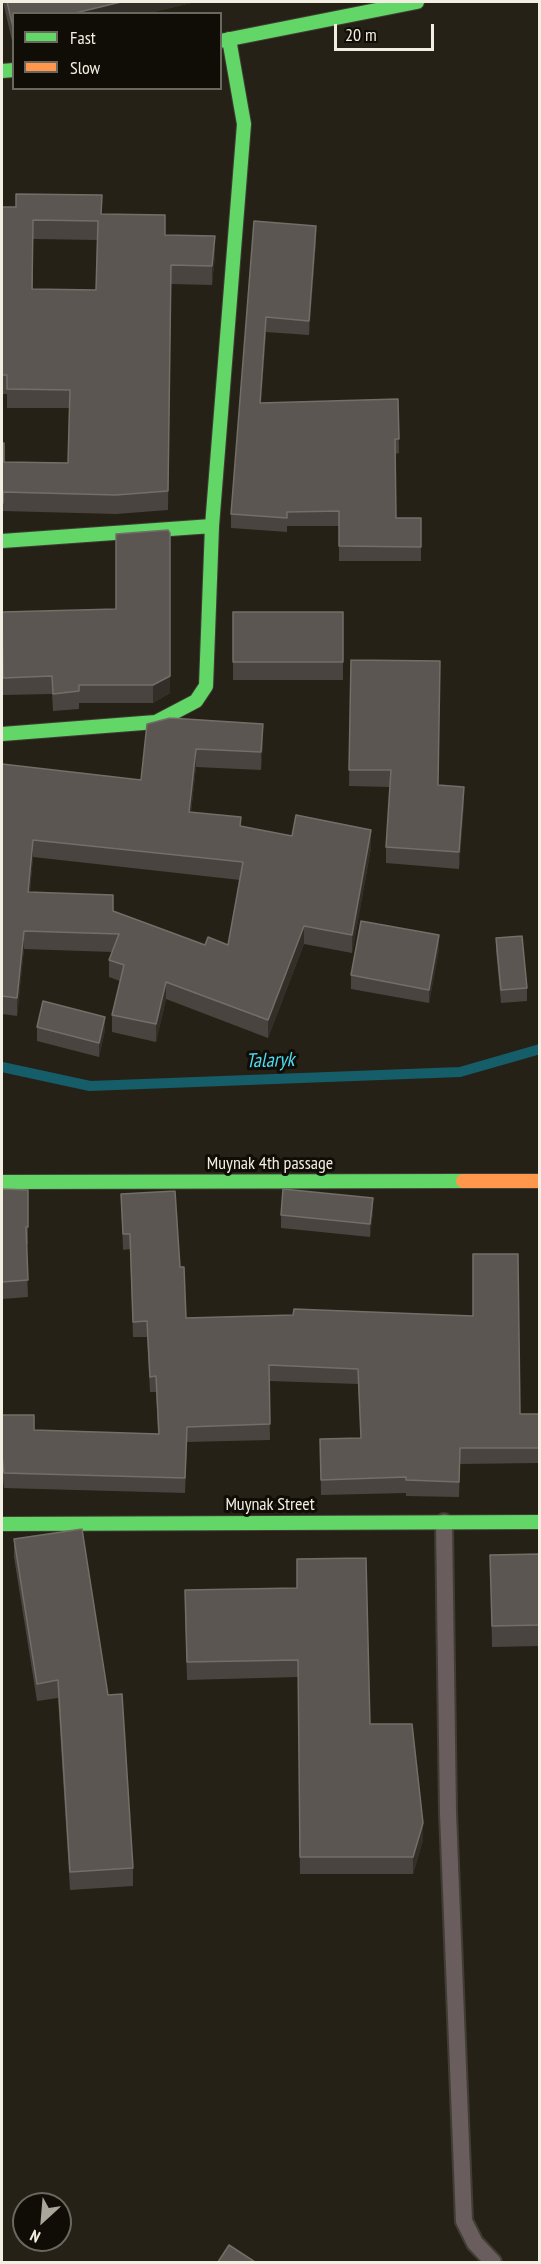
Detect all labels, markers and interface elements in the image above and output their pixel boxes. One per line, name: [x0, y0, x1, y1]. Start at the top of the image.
legend: [12, 12, 222, 90]
scale bar: [337, 12, 438, 50]
text: 20 m: [345, 23, 377, 46]
text: Fast: [70, 26, 96, 49]
text: Slow: [70, 56, 100, 79]
water label: Talaryk: [245, 1048, 295, 1074]
street label: Muynak 4th passage: [207, 1153, 333, 1175]
street label: Muynak Street: [225, 1494, 315, 1516]
north arrow: [12, 2192, 72, 2252]
text: N: [27, 2226, 43, 2247]

